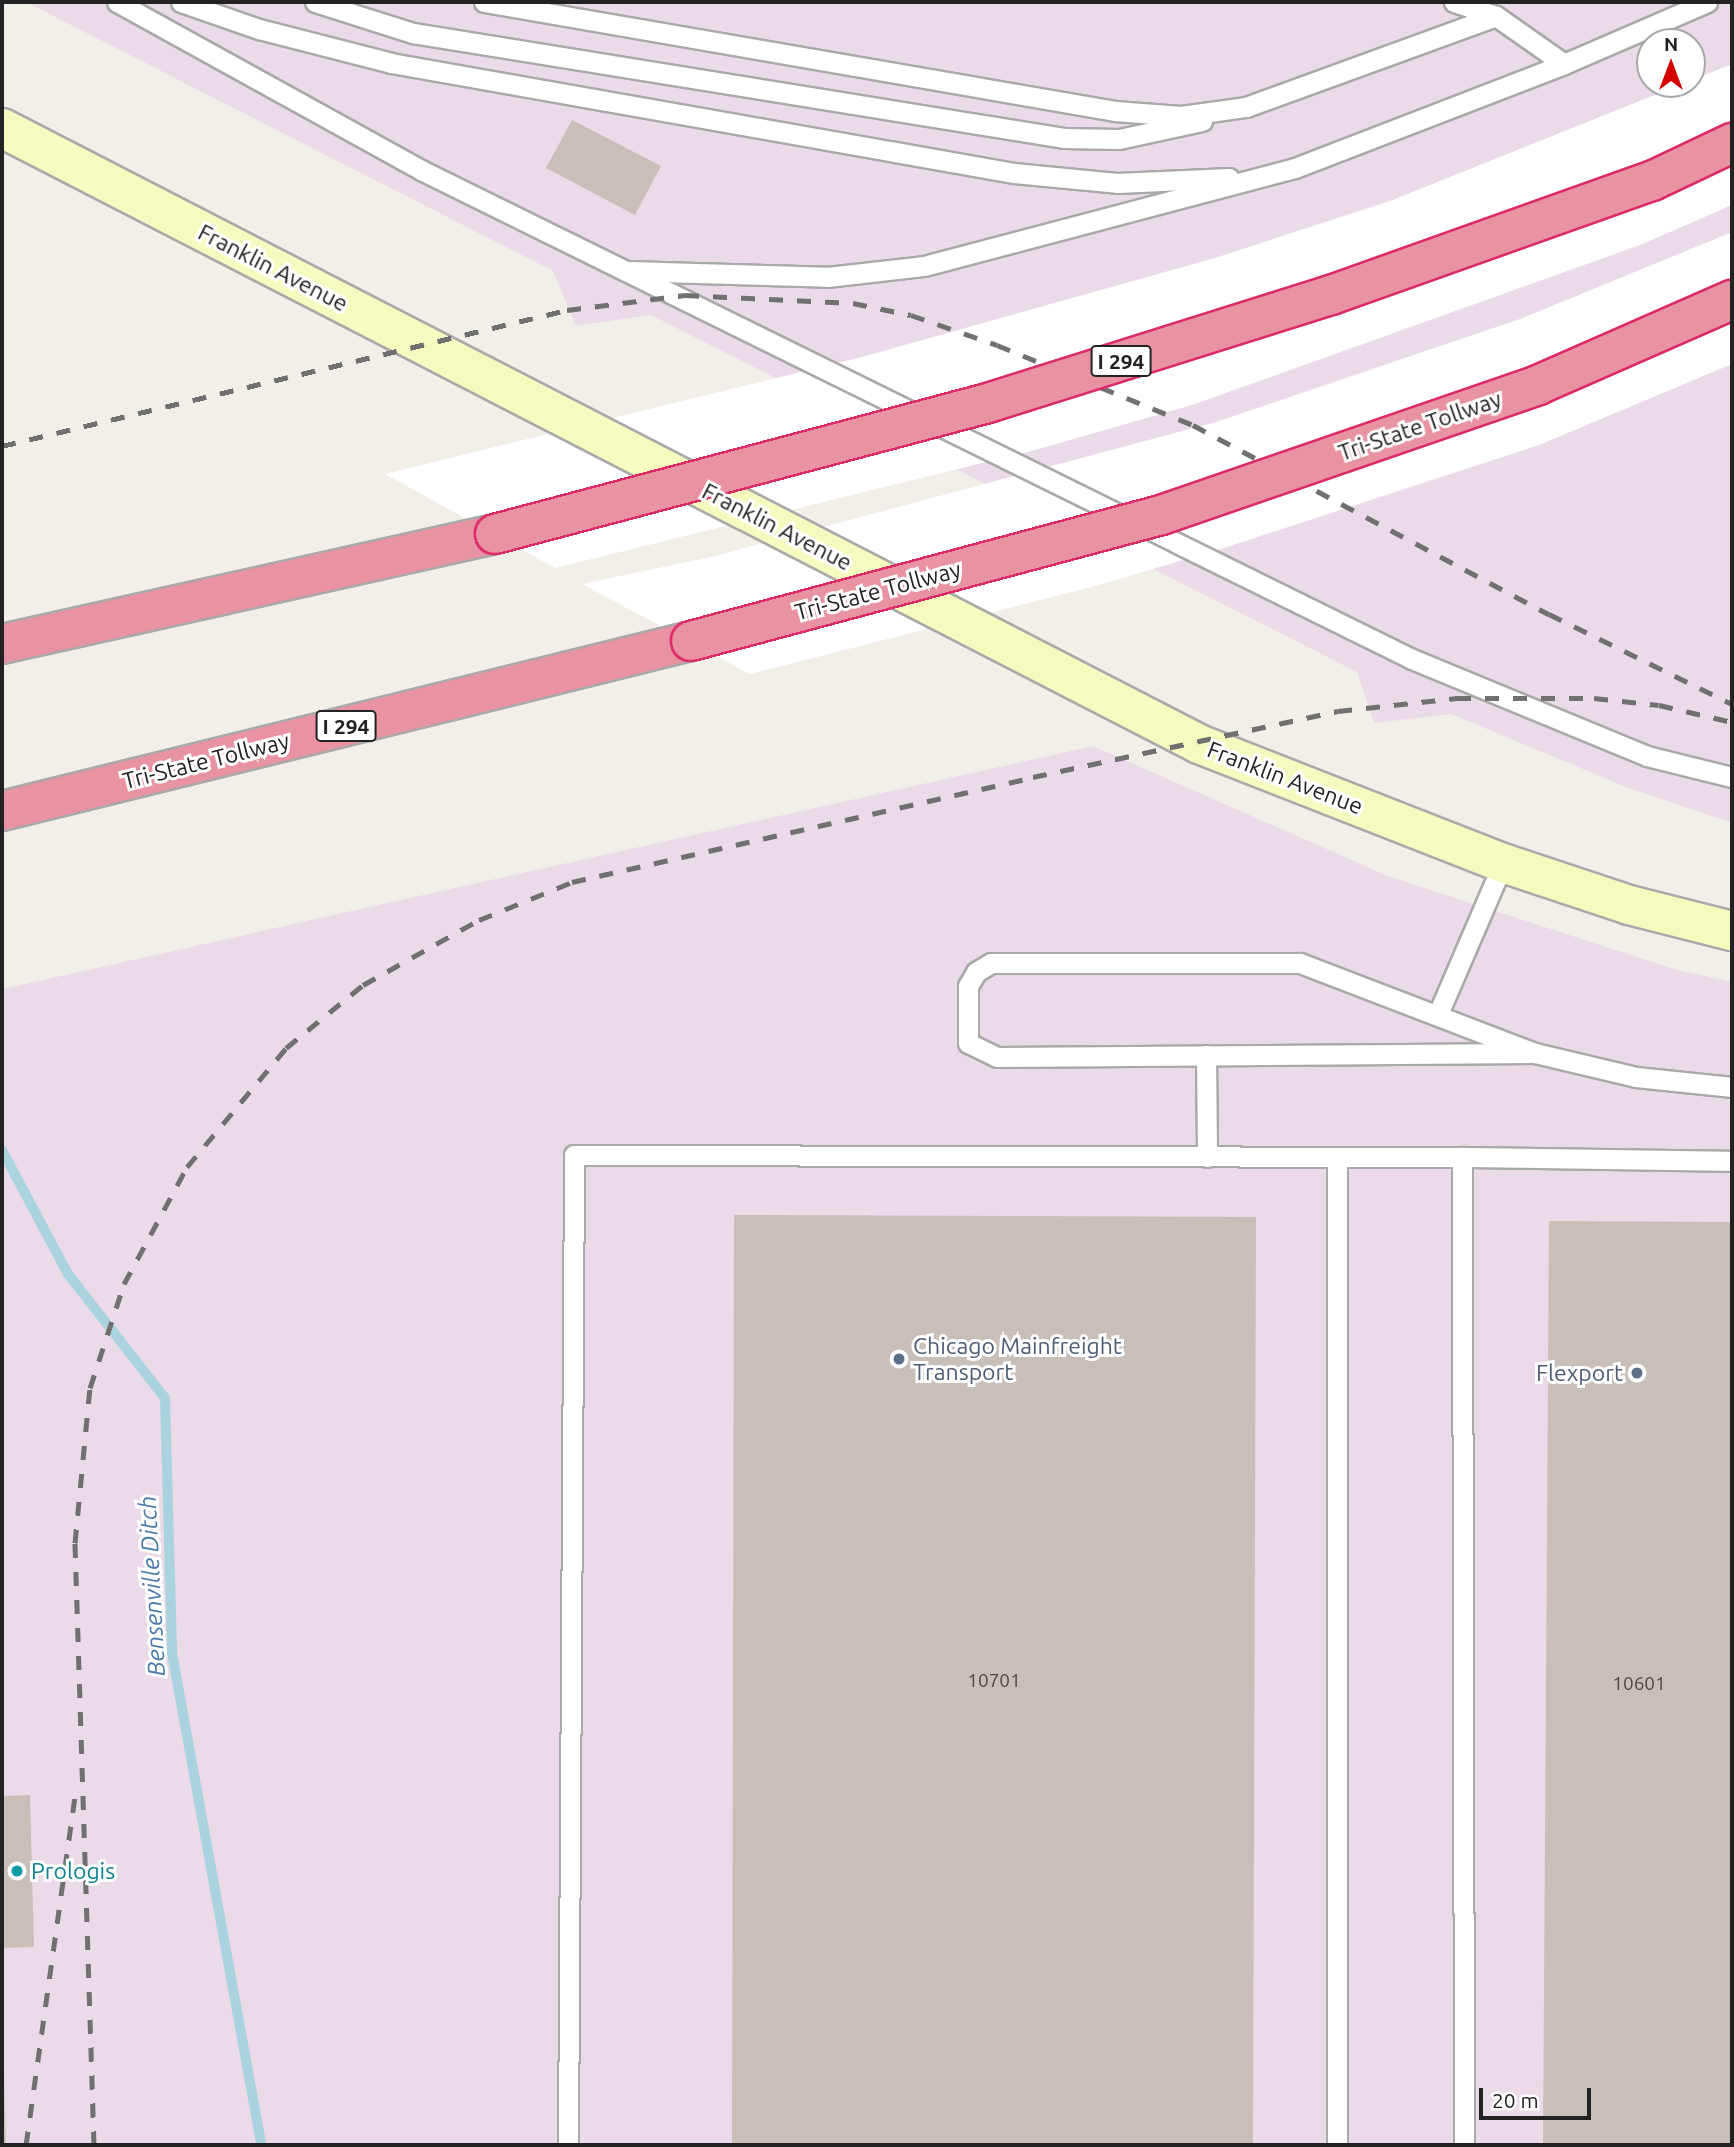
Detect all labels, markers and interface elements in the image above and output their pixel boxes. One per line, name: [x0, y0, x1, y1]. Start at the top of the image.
north arrow: [1636, 28, 1706, 98]
text: N: [1664, 33, 1678, 55]
street label: Franklin Avenue: [193, 218, 353, 318]
road number: I 294: [1090, 344, 1152, 378]
street label: Tri-State Tollway: [1335, 385, 1505, 467]
street label: Franklin Avenue: [697, 477, 857, 577]
street label: Tri-State Tollway: [792, 556, 964, 626]
road number: I 294: [314, 708, 378, 744]
street label: Tri-State Tollway: [120, 727, 292, 795]
street label: Franklin Avenue: [1203, 736, 1367, 820]
place label: Chicago Mainfreight Transport: [913, 1332, 1122, 1386]
marker: Chicago Mainfreight Transport: [891, 1351, 907, 1367]
place label: Flexport: [1536, 1359, 1623, 1387]
marker: Flexport: [1629, 1365, 1645, 1381]
water label: Bensenville Ditch: [133, 1495, 171, 1677]
house number: 10701: [967, 1670, 1021, 1692]
house number: 10601: [1612, 1673, 1666, 1695]
place label: Prologis: [31, 1857, 115, 1885]
marker: Prologis: [9, 1863, 25, 1879]
scale bar: [1482, 2074, 1594, 2118]
text: 20 m: [1492, 2088, 1539, 2112]

